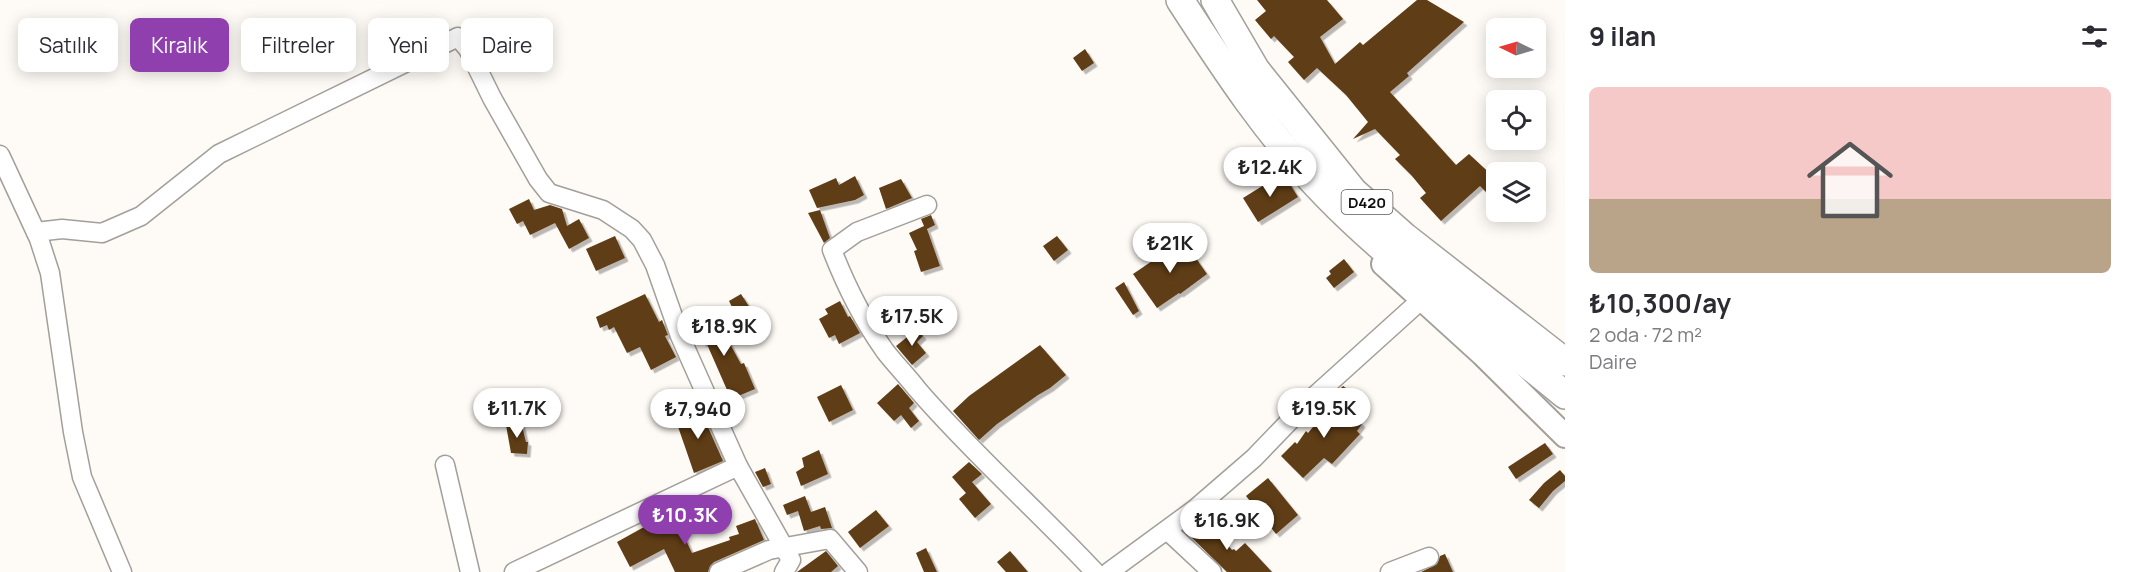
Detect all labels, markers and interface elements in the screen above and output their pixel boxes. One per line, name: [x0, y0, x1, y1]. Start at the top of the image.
chip: Satılık: [18, 18, 118, 72]
chip: Kiralık: [130, 18, 229, 72]
chip: Filtreler: [241, 18, 356, 72]
chip: Yeni: [368, 18, 449, 72]
chip: Daire: [461, 18, 553, 72]
north arrow: [1486, 18, 1546, 78]
map controls: [1486, 18, 1546, 222]
text: 9 ilan: [1589, 18, 1656, 54]
icon: filters: [2078, 20, 2111, 53]
button: locate: [1486, 90, 1546, 150]
icon: home: [1796, 126, 1904, 234]
pin: ₺12.4K: [1221, 147, 1319, 198]
text: ₺12.4K: [1237, 153, 1303, 180]
button: layers: [1486, 162, 1546, 222]
road number: D420: [1342, 190, 1392, 214]
pin: ₺21K: [1134, 223, 1206, 274]
text: ₺21K: [1147, 229, 1193, 256]
text: ₺10,300/ay: [1589, 285, 1731, 321]
pin: ₺17.5K: [863, 296, 961, 347]
text: ₺17.5K: [880, 302, 944, 329]
pin: ₺18.9K: [675, 306, 773, 357]
text: ₺18.9K: [691, 312, 757, 339]
text: 2 oda · 72 m²: [1589, 321, 1702, 348]
text: Daire: [1589, 348, 1637, 375]
pin: ₺11.7K: [468, 388, 566, 439]
pin: ₺19.5K: [1275, 388, 1373, 439]
pin: ₺7,940: [649, 389, 747, 440]
text: ₺11.7K: [487, 394, 547, 421]
text: ₺19.5K: [1291, 394, 1357, 421]
text: ₺7,940: [664, 395, 732, 422]
pin: ₺10.3K: [636, 495, 734, 546]
pin: ₺16.9K: [1178, 500, 1276, 551]
text: ₺10.3K: [652, 501, 718, 528]
text: ₺16.9K: [1194, 506, 1260, 533]

